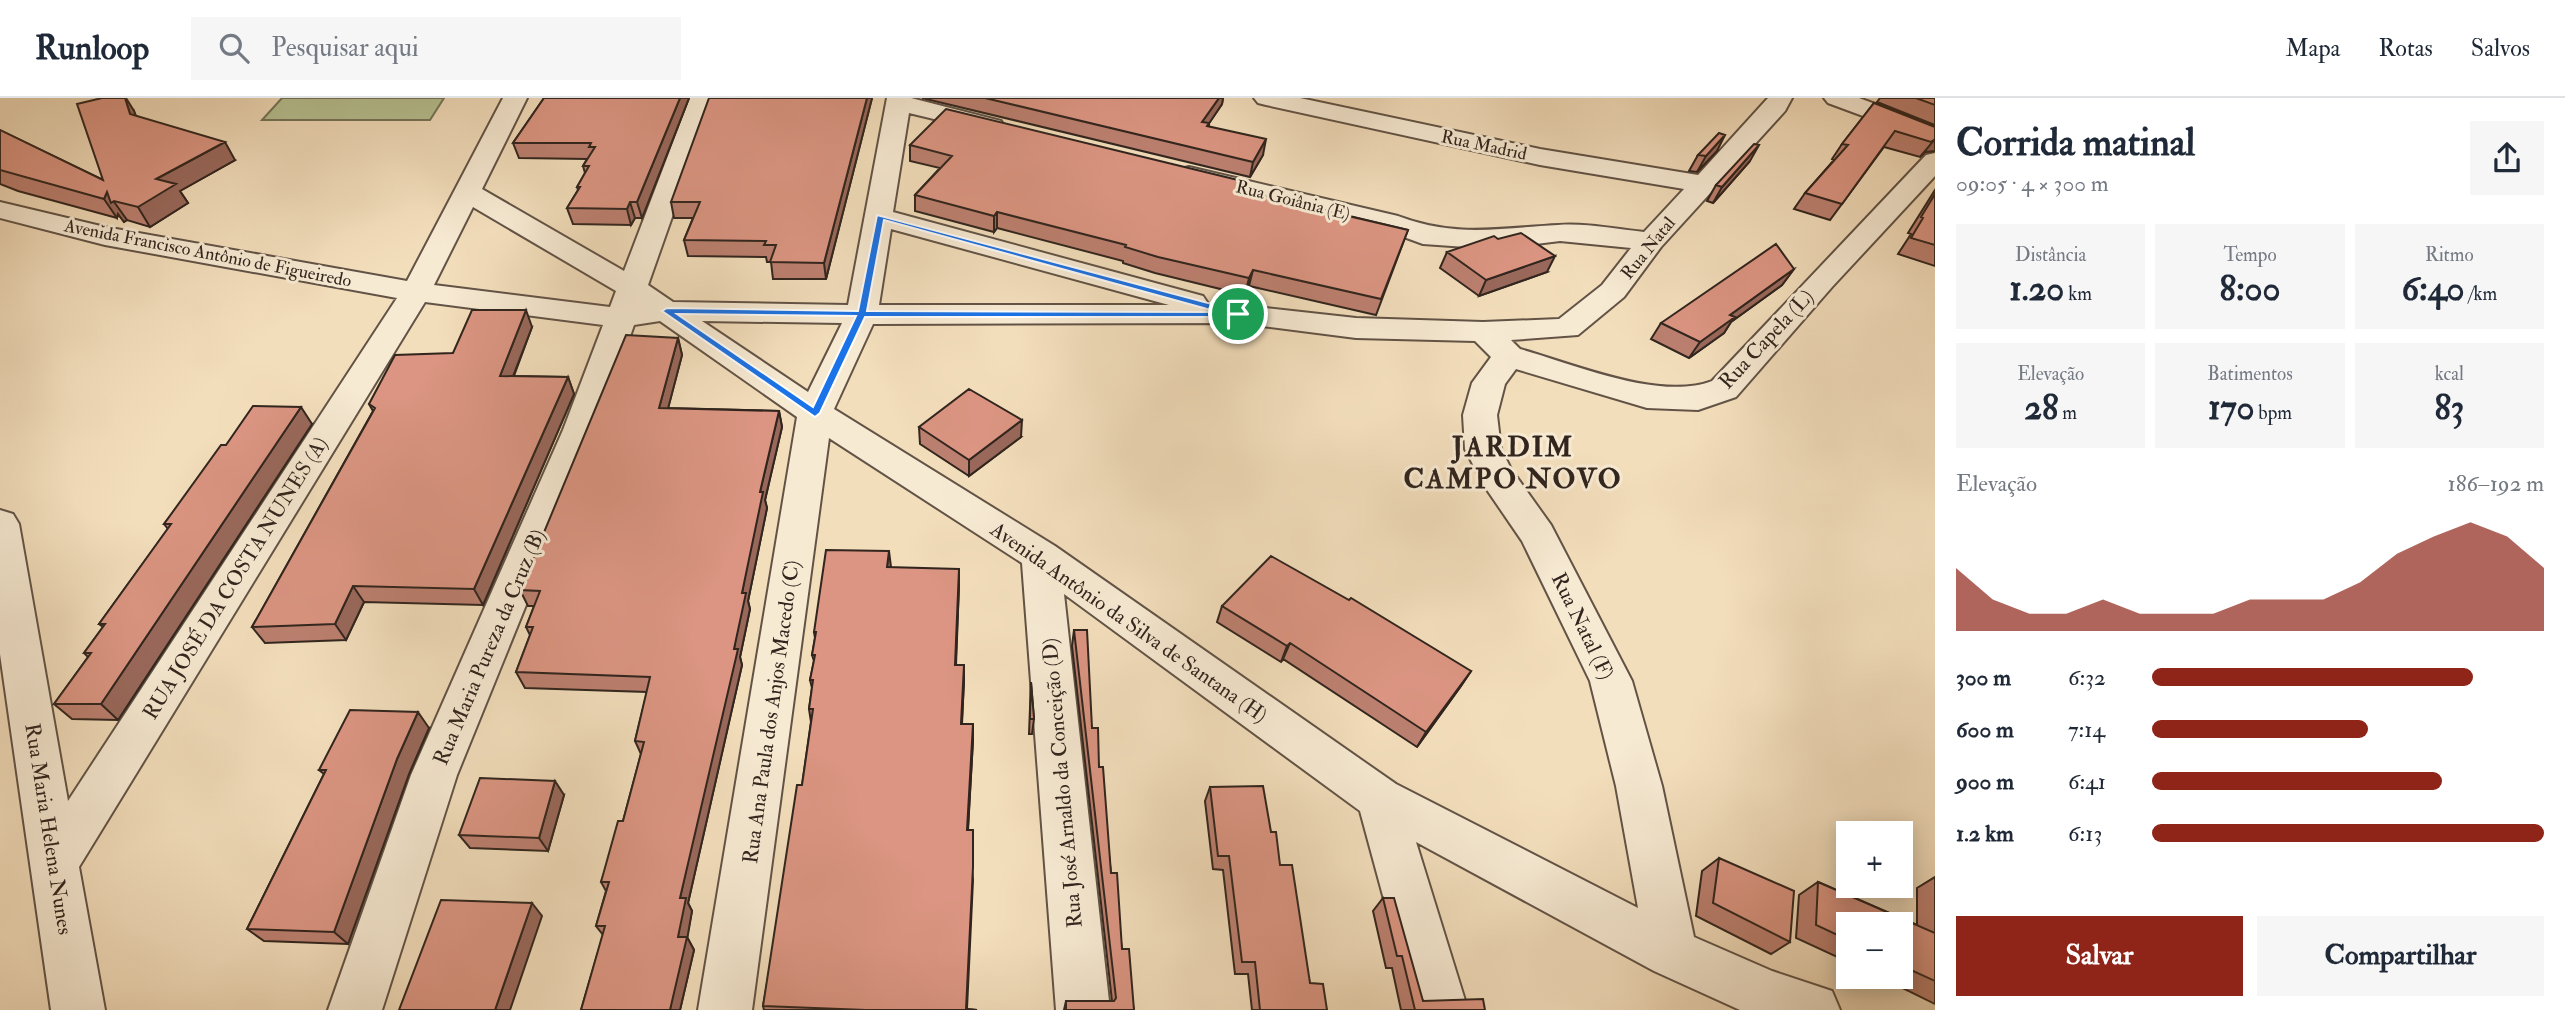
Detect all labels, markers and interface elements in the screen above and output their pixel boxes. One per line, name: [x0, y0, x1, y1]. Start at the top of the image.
search box: [191, 17, 681, 80]
text: Runloop: [35, 28, 149, 69]
icon: search: [215, 29, 253, 67]
text: Pesquisar aqui: [271, 32, 419, 64]
text: Mapa: [2285, 33, 2340, 64]
text: Rotas: [2378, 33, 2433, 64]
text: Salvos: [2471, 33, 2530, 64]
text: Corrida matinal: [1956, 119, 2195, 167]
button: share: [2470, 121, 2544, 195]
street label: Rua Madrid: [1439, 125, 1529, 166]
text: 09:05 · 4 × 300 m: [1956, 169, 2109, 198]
street label: Rua Goiânia (E): [1233, 175, 1353, 226]
street label: Rua Natal: [1616, 212, 1681, 284]
street label: Avenida Francisco Antônio de Figueiredo: [61, 214, 354, 293]
text: Distância: [2015, 243, 2086, 267]
text: Tempo: [2223, 243, 2277, 267]
text: Ritmo: [2425, 243, 2474, 267]
text: 1.20: [2009, 267, 2064, 311]
text: 8:00: [2220, 267, 2280, 311]
text: 6:40: [2401, 267, 2465, 311]
text: km: [2064, 282, 2092, 306]
text: /km: [2465, 282, 2497, 306]
pin: [1208, 284, 1268, 344]
street label: Rua Capela (L): [1713, 284, 1820, 395]
icon: arrive: [1219, 295, 1257, 333]
text: Elevação: [2017, 362, 2084, 386]
text: Batimentos: [2207, 362, 2293, 386]
text: kcal: [2435, 362, 2464, 386]
text: 28: [2024, 386, 2058, 430]
text: 170: [2208, 386, 2254, 430]
text: 83: [2434, 386, 2464, 430]
text: m: [2058, 401, 2077, 425]
text: bpm: [2254, 401, 2292, 425]
district label: JARDIM CAMPO NOVO: [1403, 430, 1623, 497]
street label: RUA JOSÉ DA COSTA NUNES (A): [137, 432, 334, 725]
text: Elevação: [1956, 469, 2037, 498]
text: 186–192 m: [2448, 469, 2544, 498]
street label: Avenida Antônio da Silva de Santana (H): [984, 515, 1273, 729]
street label: Rua Maria Pureza da Cruz (B): [427, 525, 552, 769]
street label: Rua Ana Paula dos Anjos Macedo (C): [737, 559, 806, 866]
street label: Rua Natal (F): [1545, 568, 1620, 684]
street label: Rua José Arnaldo da Conceição (D): [1036, 637, 1089, 929]
text: 300 m: [1956, 663, 2011, 692]
text: 6:32: [2068, 663, 2106, 692]
text: 600 m: [1956, 715, 2014, 744]
text: 7:14: [2068, 715, 2105, 744]
street label: Rua Maria Helena Nunes: [18, 721, 79, 937]
text: 900 m: [1956, 767, 2014, 796]
text: 6:41: [2068, 767, 2106, 796]
text: 1.2 km: [1956, 819, 2014, 848]
text: 6:13: [2068, 819, 2102, 848]
map controls: [1836, 821, 1913, 989]
button: +: [1836, 821, 1913, 898]
button: −: [1836, 912, 1913, 989]
button: Salvar: [1956, 916, 2243, 996]
button: Compartilhar: [2257, 916, 2544, 996]

